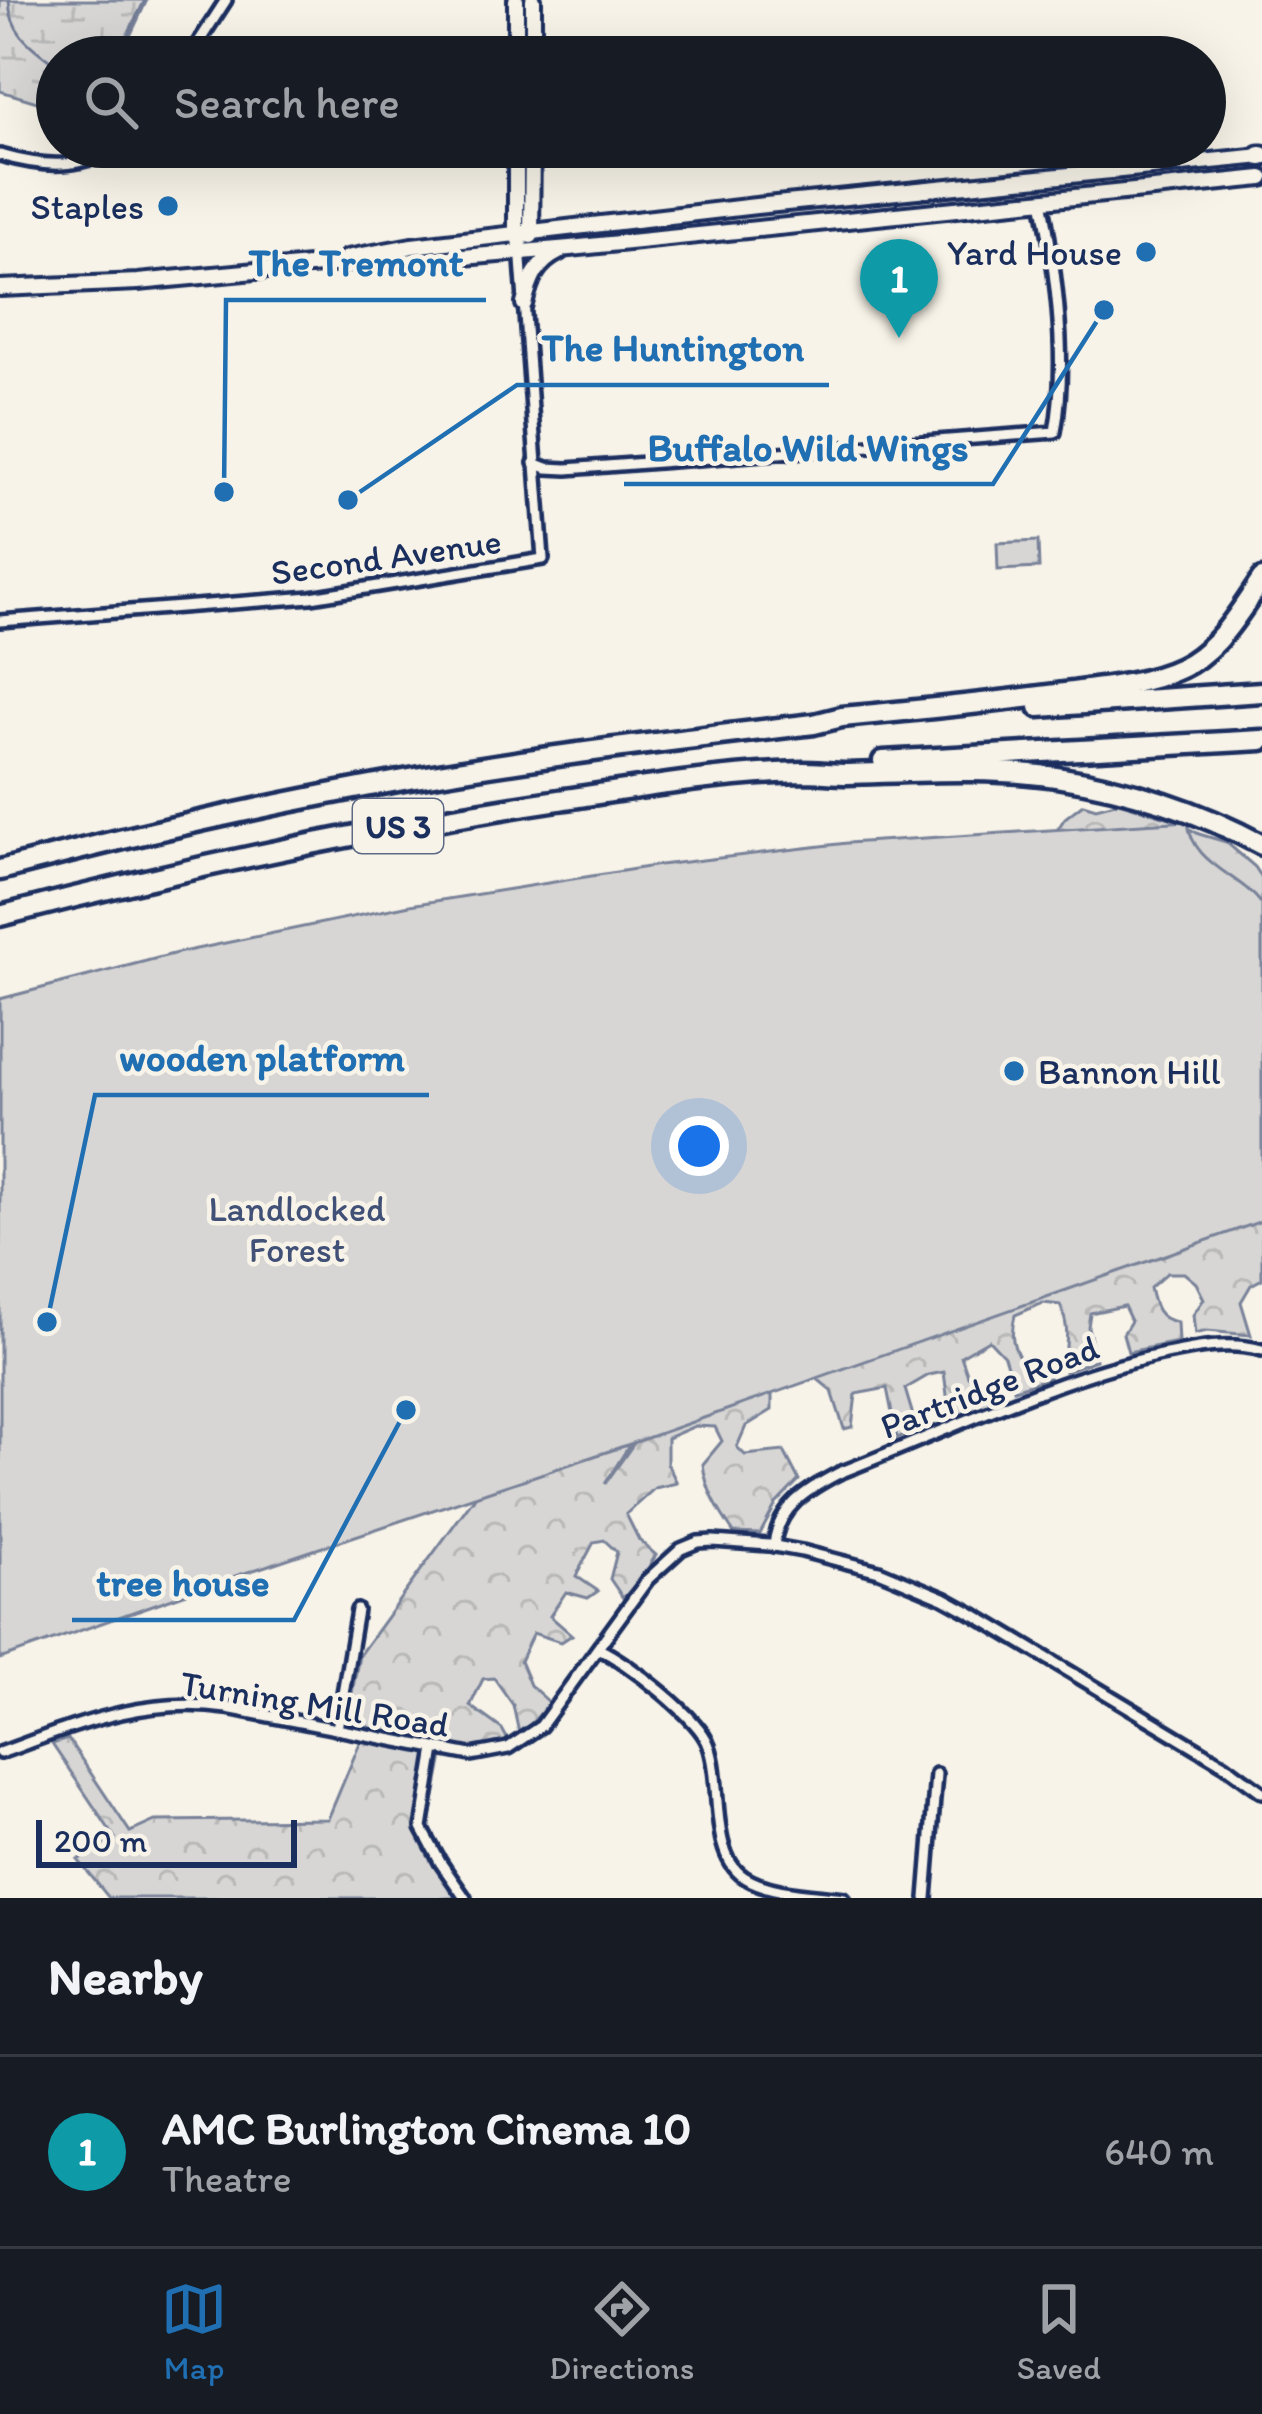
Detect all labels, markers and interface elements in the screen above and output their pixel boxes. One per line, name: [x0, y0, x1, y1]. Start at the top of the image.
search box: [36, 36, 1226, 168]
icon: search: [78, 69, 144, 135]
text: Search here: [174, 75, 400, 129]
place label: Staples: [30, 185, 144, 228]
marker: Staples: [155, 193, 181, 219]
callout: The Tremont: [226, 225, 486, 300]
place label: Yard House: [947, 231, 1122, 274]
text: The Tremont: [248, 239, 464, 286]
pin: 1: [860, 239, 938, 338]
marker: Yard House: [1133, 239, 1159, 265]
callout: The Huntington: [517, 310, 829, 385]
text: The Huntington: [541, 324, 804, 371]
callout: Buffalo Wild Wings: [624, 409, 993, 484]
text: Buffalo Wild Wings: [647, 424, 969, 471]
street label: Second Avenue: [268, 519, 504, 594]
road number: US 3: [353, 799, 443, 853]
callout: wooden platform: [95, 1020, 429, 1095]
text: wooden platform: [119, 1034, 405, 1081]
place label: Bannon Hill: [1038, 1050, 1221, 1093]
marker: Bannon Hill: [1001, 1058, 1027, 1084]
your location: [669, 1116, 729, 1176]
park label: Landlocked Forest: [208, 1187, 386, 1271]
street label: Partridge Road: [874, 1325, 1105, 1448]
callout: tree house: [72, 1545, 294, 1620]
text: tree house: [96, 1559, 270, 1606]
street label: Turning Mill Road: [178, 1661, 452, 1746]
scale bar: [36, 1814, 297, 1867]
text: 200 m: [54, 1821, 147, 1860]
text: Nearby: [48, 1946, 203, 2007]
text: AMC Burlington Cinema 10: [162, 2101, 691, 2155]
text: 1: [78, 2128, 96, 2175]
text: 640 m: [1104, 2128, 1214, 2175]
text: Theatre: [162, 2155, 292, 2202]
tab: Map: [161, 2276, 227, 2387]
tab: Directions: [549, 2276, 694, 2387]
tab: Saved: [1017, 2276, 1101, 2387]

